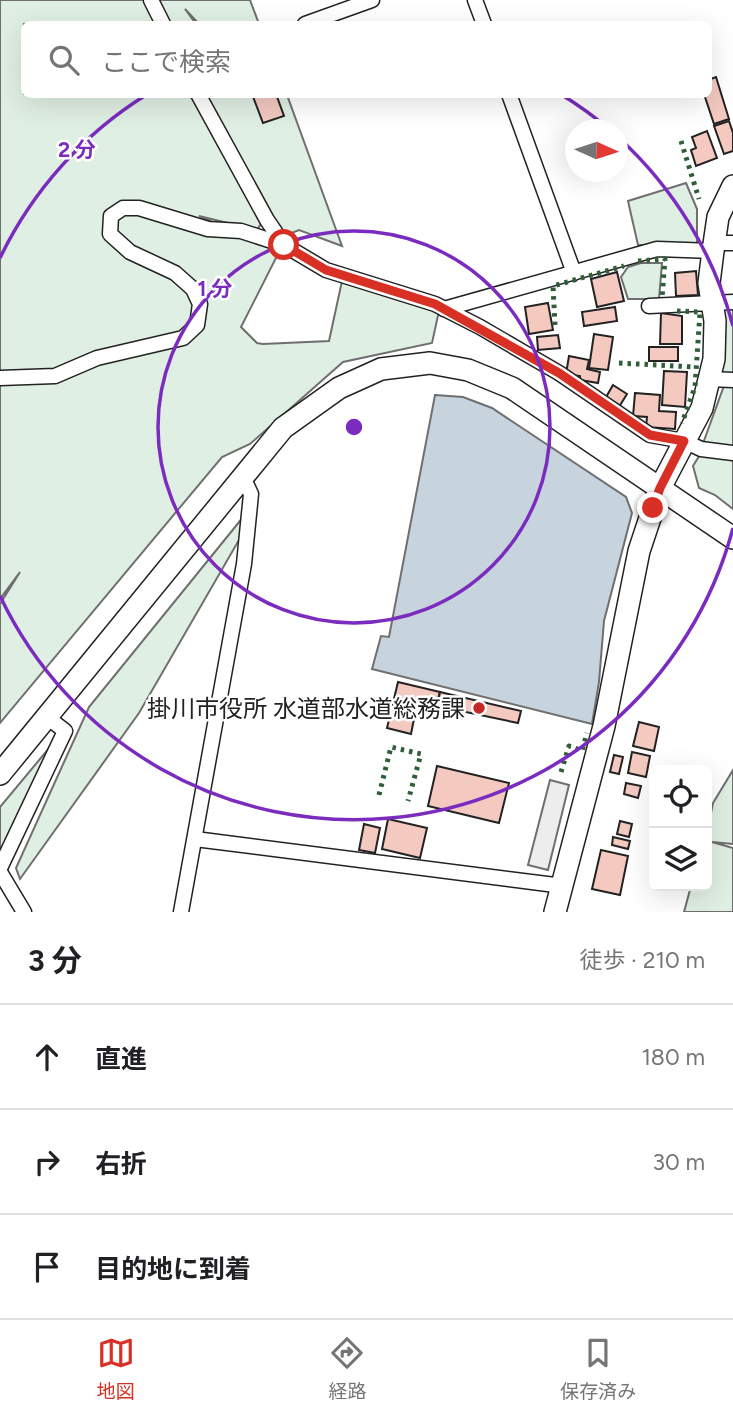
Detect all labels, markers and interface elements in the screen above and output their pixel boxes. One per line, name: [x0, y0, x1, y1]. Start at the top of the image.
search box: [21, 21, 712, 98]
icon: search: [45, 41, 83, 79]
text: ここで検索: [101, 46, 231, 78]
north arrow: [565, 119, 628, 182]
text: 2 分: [58, 137, 96, 162]
route start: [268, 229, 299, 260]
text: 1 分: [198, 276, 232, 301]
centre of rings: [342, 415, 366, 439]
route end: [637, 492, 668, 523]
place label: 掛川市役所 水道部水道総務課: [147, 694, 465, 723]
marker: 掛川市役所 水道部水道総務課: [471, 700, 487, 716]
map controls: [649, 765, 712, 891]
button: locate: [649, 765, 712, 828]
button: layers: [649, 828, 712, 891]
text: 3 分: [28, 942, 82, 979]
text: 徒歩 · 210 m: [579, 946, 705, 974]
icon: ahead: [28, 1038, 66, 1076]
text: 直進: [95, 1043, 147, 1075]
text: 180 m: [641, 1043, 705, 1071]
icon: right: [28, 1143, 66, 1181]
text: 右折: [95, 1148, 147, 1180]
text: 30 m: [652, 1148, 705, 1176]
icon: arrive: [28, 1248, 66, 1286]
text: 目的地に到着: [95, 1253, 251, 1285]
tab: 地図: [97, 1334, 135, 1403]
tab: 経路: [328, 1334, 366, 1403]
tab: 保存済み: [560, 1334, 636, 1403]

